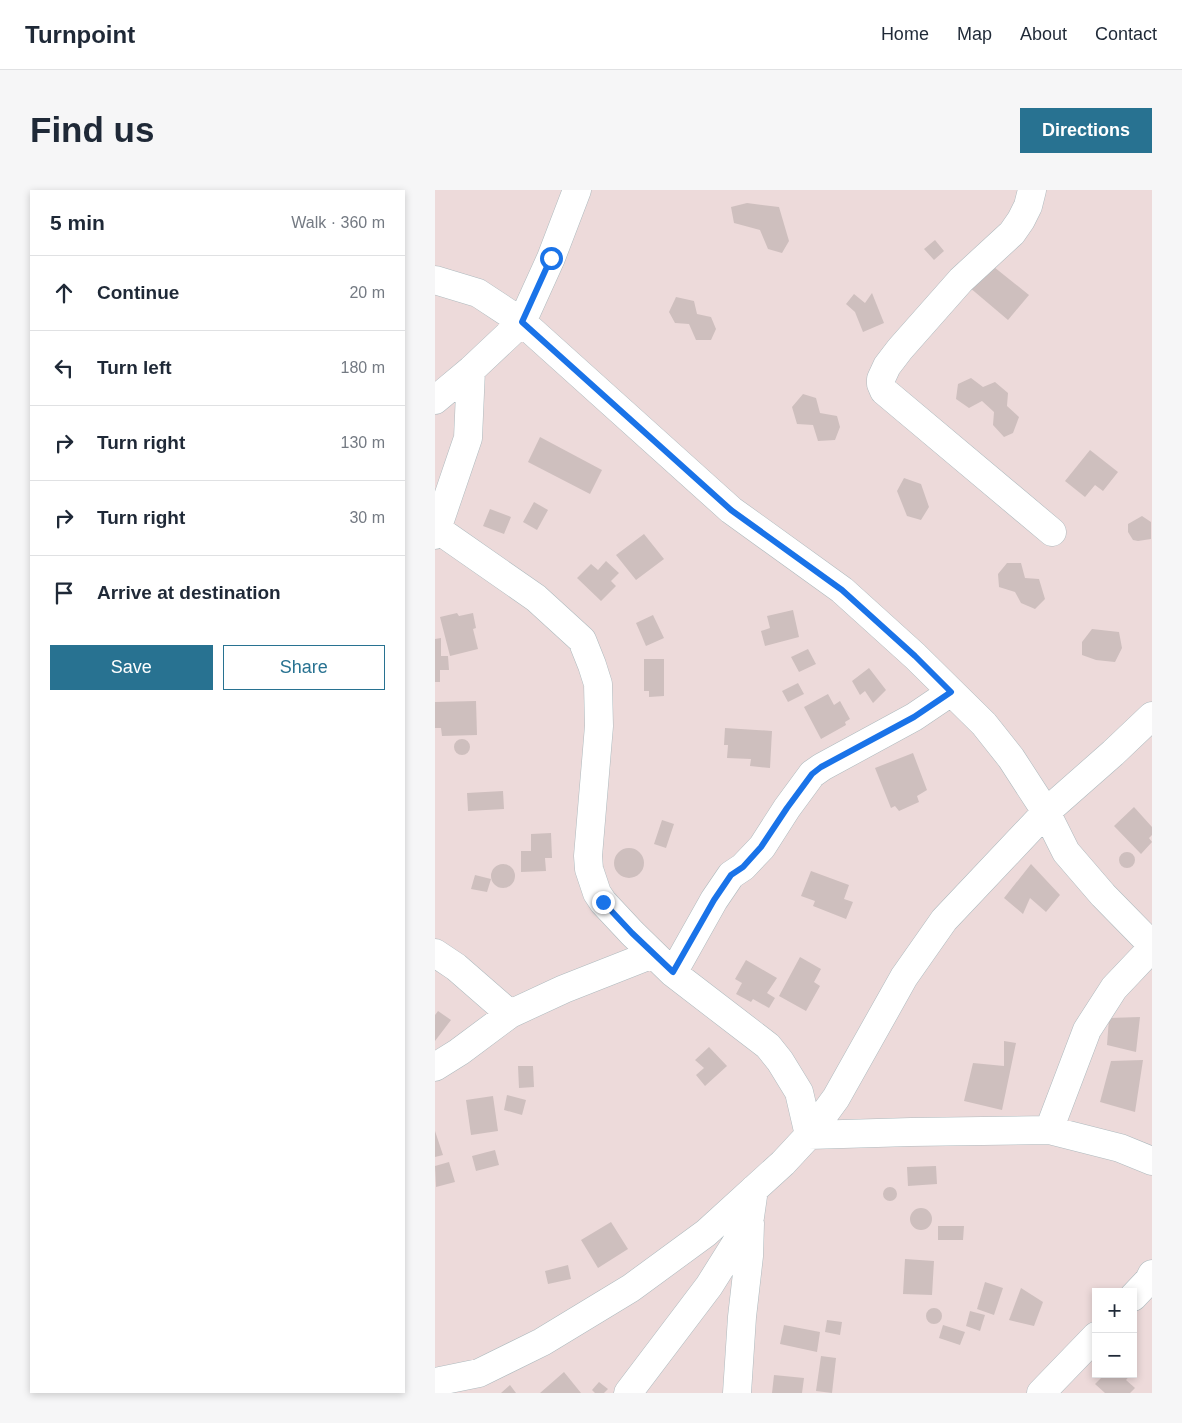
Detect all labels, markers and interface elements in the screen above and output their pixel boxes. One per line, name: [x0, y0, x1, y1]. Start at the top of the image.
text: Turnpoint: [25, 21, 135, 48]
text: Home: [881, 24, 929, 44]
text: Map: [957, 24, 992, 44]
text: About: [1020, 24, 1067, 44]
text: Contact: [1095, 24, 1157, 44]
button: Directions: [1020, 108, 1152, 153]
text: Find us: [30, 110, 154, 149]
text: 5 min: [50, 211, 105, 234]
text: Walk · 360 m: [291, 214, 385, 231]
route start: [540, 247, 563, 270]
icon: ahead: [50, 279, 78, 307]
text: Continue: [97, 282, 179, 303]
text: 20 m: [349, 284, 385, 301]
icon: left: [50, 354, 78, 382]
text: Turn left: [97, 357, 172, 378]
text: 180 m: [341, 359, 385, 376]
icon: right: [50, 429, 78, 457]
text: Turn right: [97, 432, 185, 453]
text: 130 m: [341, 434, 385, 451]
icon: right: [50, 504, 78, 532]
text: Turn right: [97, 507, 185, 528]
text: 30 m: [349, 509, 385, 526]
icon: arrive: [50, 579, 78, 607]
text: Arrive at destination: [97, 582, 281, 603]
button: Save: [50, 645, 213, 690]
button: Share: [223, 645, 385, 690]
route end: [592, 891, 615, 914]
map controls: [1092, 1288, 1137, 1378]
button: +: [1092, 1288, 1137, 1333]
button: −: [1092, 1333, 1137, 1378]

